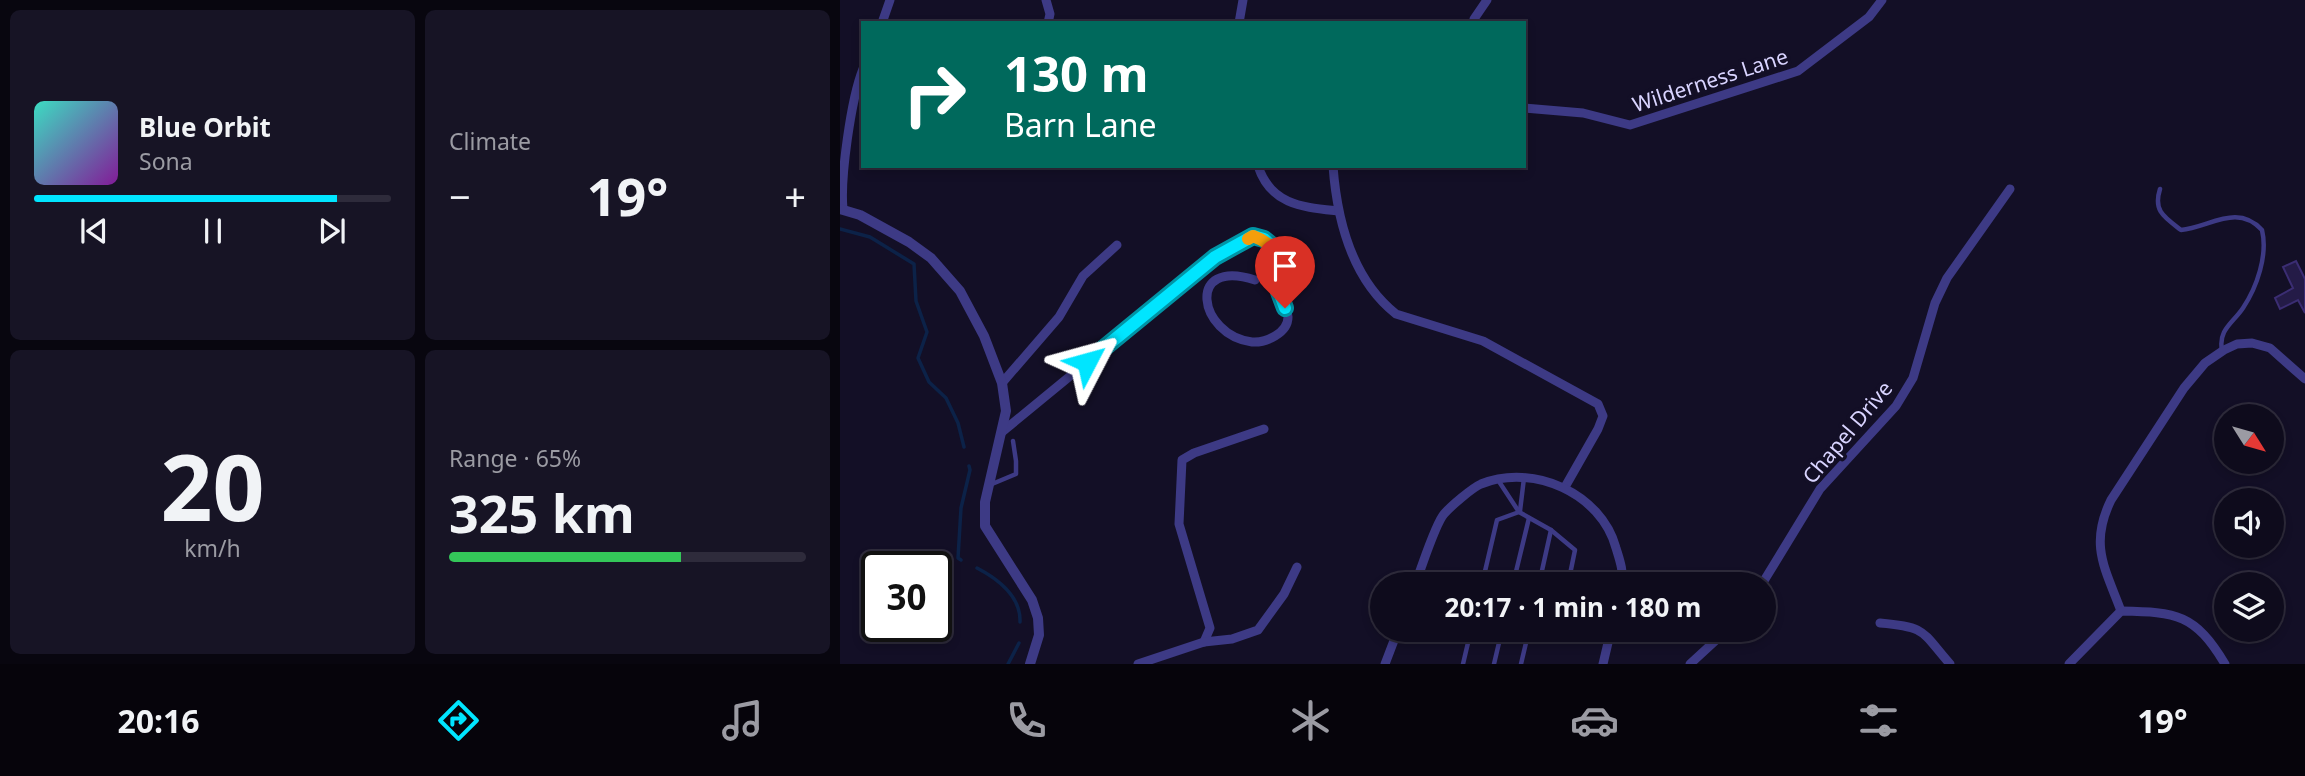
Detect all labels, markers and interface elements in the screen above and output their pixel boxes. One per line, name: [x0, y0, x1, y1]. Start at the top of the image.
text: 130 m: [1004, 40, 1149, 106]
street label: Wilderness Lane: [1629, 42, 1791, 118]
icon: right: [889, 49, 980, 140]
text: Barn Lane: [1004, 103, 1157, 146]
text: Blue Orbit: [139, 109, 271, 145]
text: Climate: [449, 125, 531, 157]
text: Sona: [139, 145, 193, 177]
text: 19°: [587, 160, 668, 231]
text: −: [449, 170, 471, 222]
text: +: [784, 170, 806, 222]
icon: previous: [75, 212, 113, 250]
icon: pause: [194, 212, 232, 250]
icon: next: [313, 212, 351, 250]
pin: [1255, 236, 1315, 308]
icon: arrive: [1266, 247, 1304, 285]
position arrow: [1050, 325, 1124, 399]
street label: Chapel Drive: [1796, 375, 1898, 489]
north arrow: [2214, 404, 2284, 474]
map controls: [2214, 404, 2284, 642]
text: 20: [160, 424, 265, 548]
text: Range · 65%: [449, 442, 581, 474]
text: 325 km: [449, 477, 635, 548]
button: sound: [2214, 488, 2284, 558]
text: km/h: [184, 532, 241, 564]
speed limit sign: 30: [861, 551, 952, 642]
button: layers: [2214, 572, 2284, 642]
text: 20:17 · 1 min · 180 m: [1445, 589, 1701, 625]
icon: directions: [434, 696, 483, 745]
icon: music: [718, 696, 767, 745]
icon: phone: [1002, 696, 1051, 745]
icon: climate: [1286, 696, 1335, 745]
icon: car: [1570, 696, 1619, 745]
icon: filters: [1854, 696, 1903, 745]
text: 20:16: [117, 699, 200, 742]
text: 19°: [2137, 699, 2188, 742]

